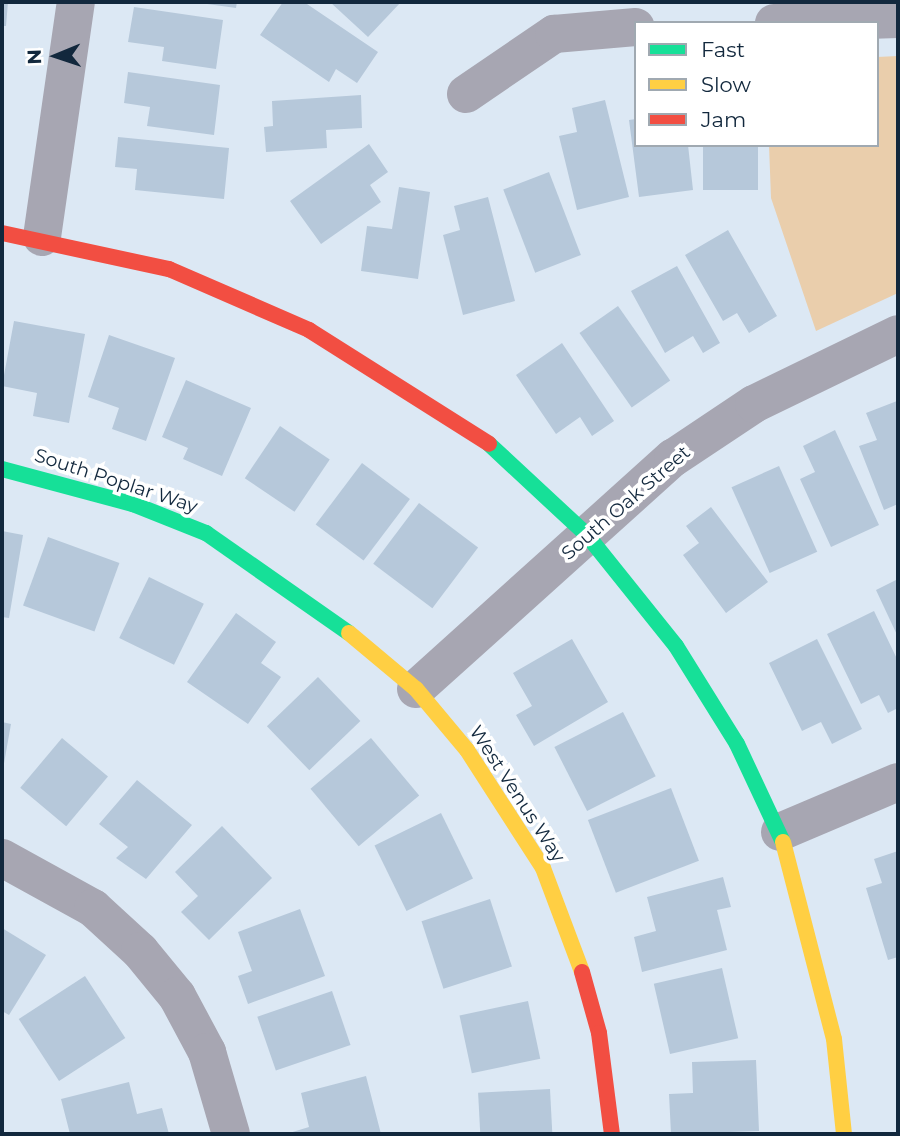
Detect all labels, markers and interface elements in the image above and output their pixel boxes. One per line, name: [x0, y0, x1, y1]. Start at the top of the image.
north arrow: [21, 21, 91, 91]
legend: [634, 21, 879, 147]
text: Fast: [701, 37, 745, 62]
text: N: [23, 49, 46, 65]
text: Slow: [701, 72, 751, 97]
text: Jam: [701, 107, 746, 132]
street label: South Oak Street: [557, 441, 695, 565]
street label: South Poplar Way: [32, 444, 200, 518]
street label: West Venus Way: [464, 721, 570, 867]

